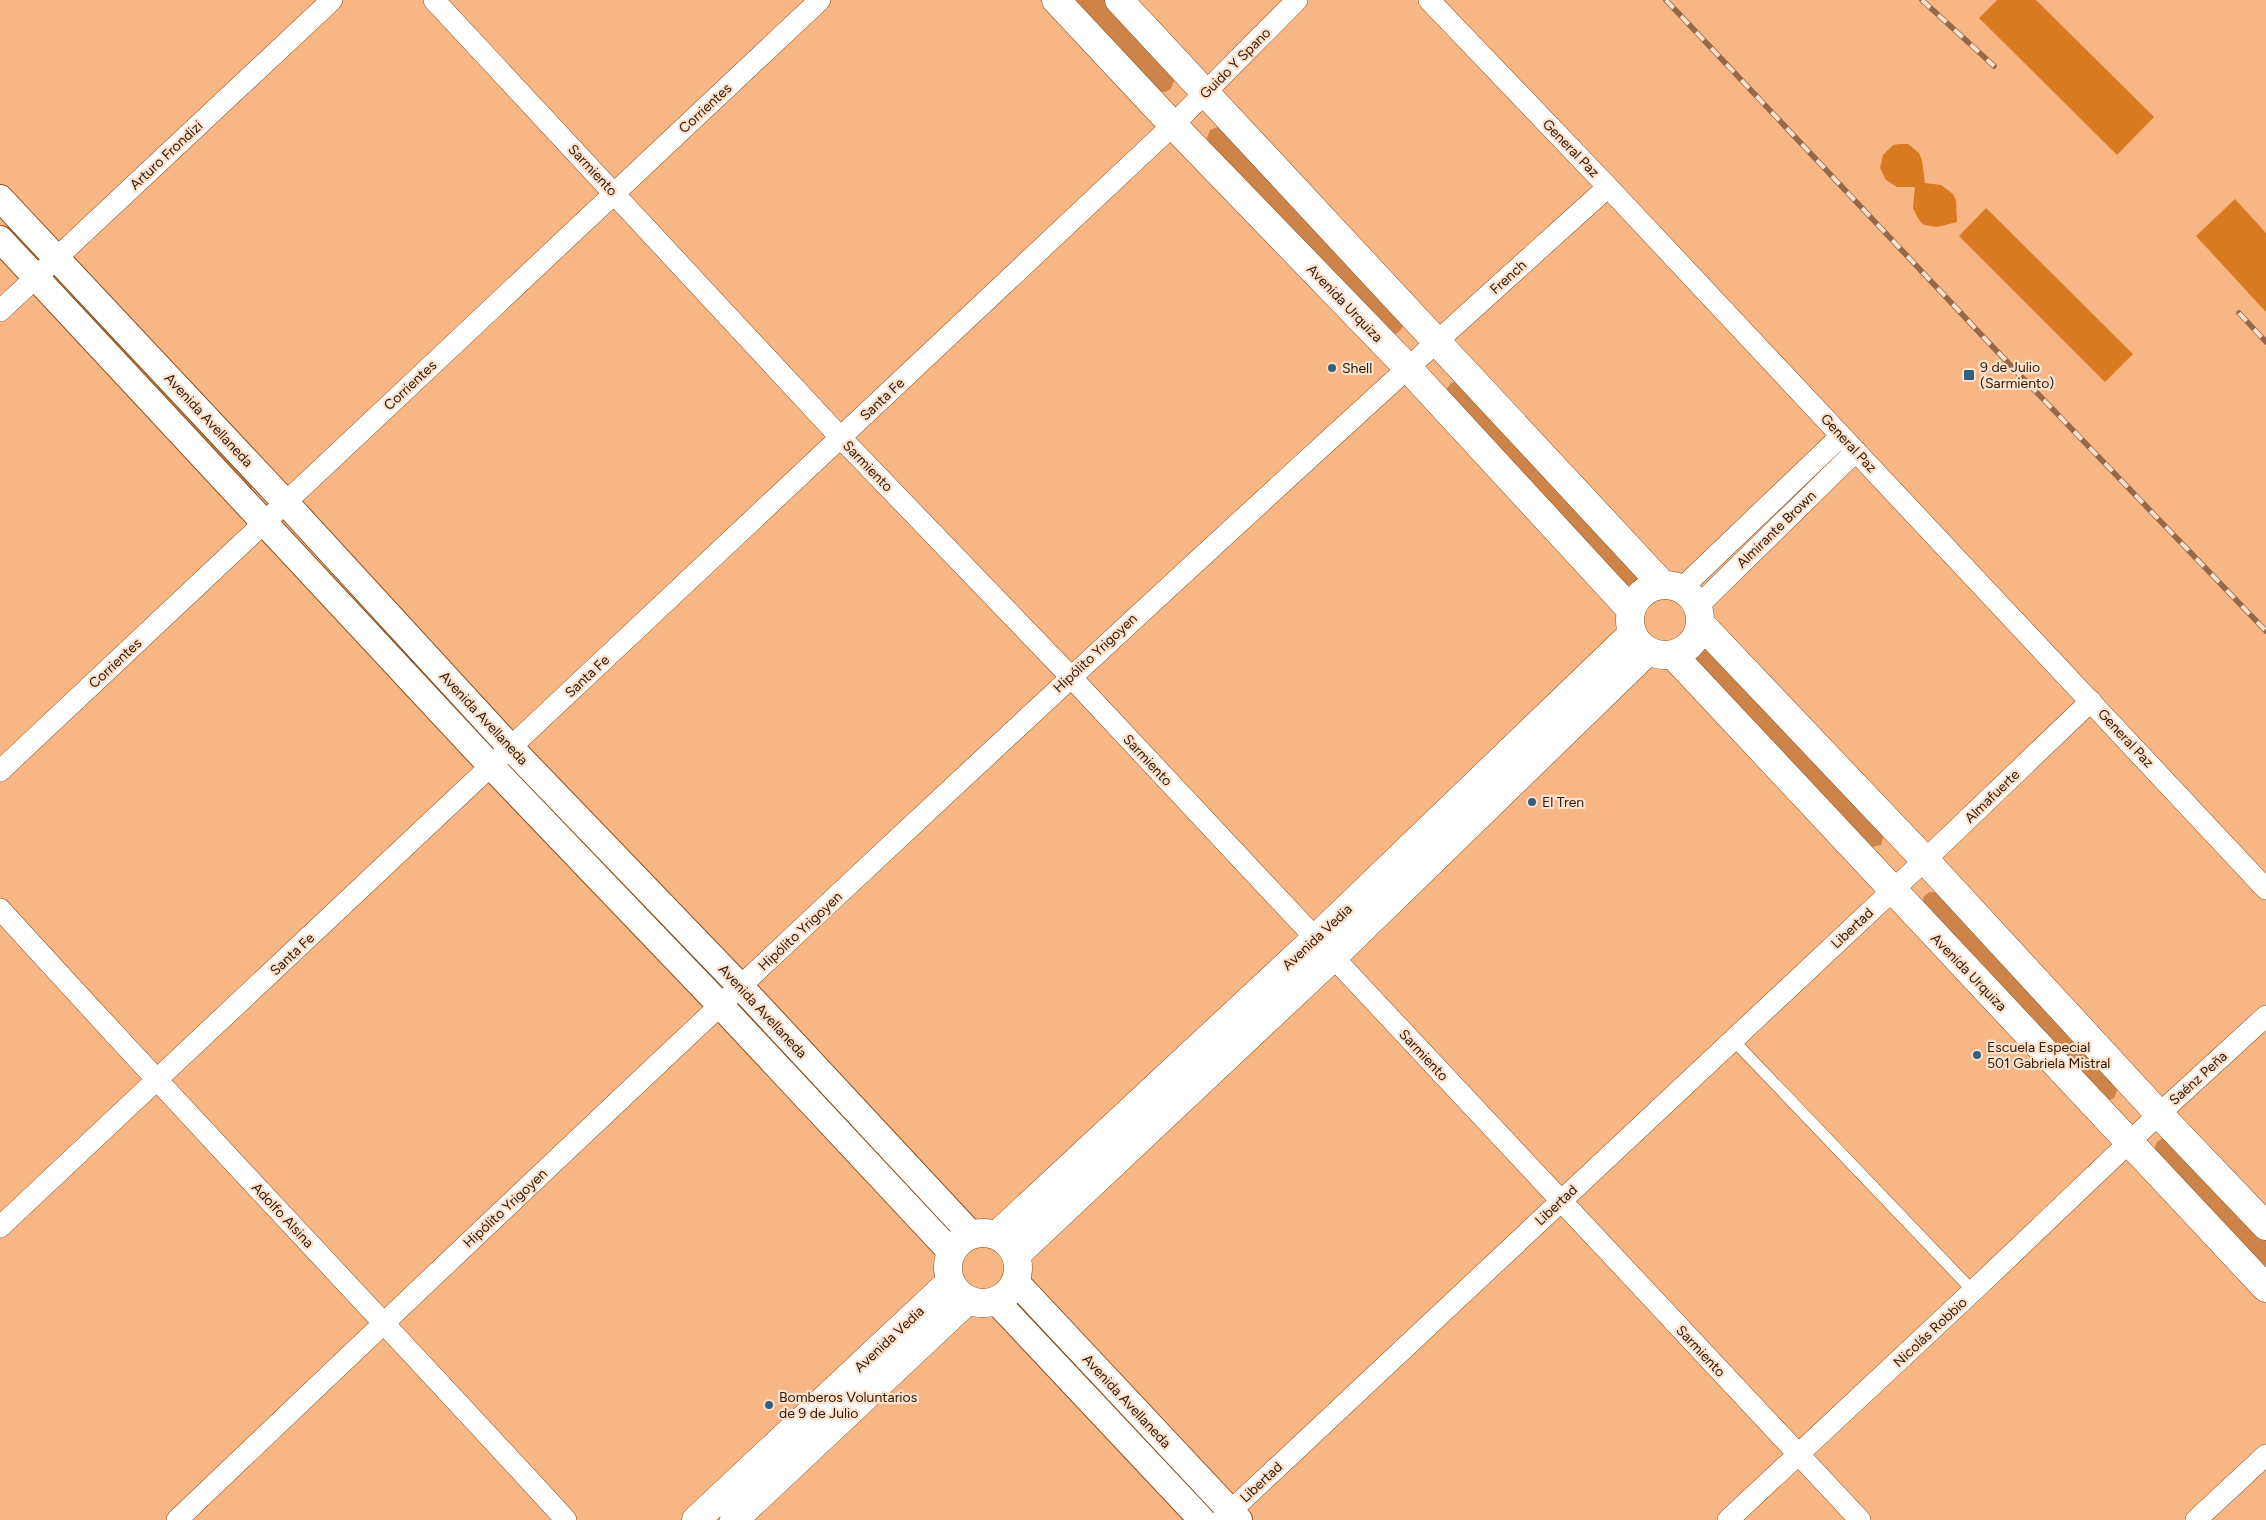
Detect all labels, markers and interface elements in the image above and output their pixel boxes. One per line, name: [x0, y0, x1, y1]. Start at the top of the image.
street label: Guido Y Spano: [1196, 24, 1274, 102]
street label: Corrientes: [675, 80, 735, 137]
street label: General Paz: [1539, 116, 1603, 181]
street label: Arturo Frondizi: [126, 117, 206, 193]
street label: Sarmiento: [564, 141, 621, 200]
street label: French: [1487, 257, 1530, 298]
street label: Avenida Urquiza: [1303, 261, 1386, 346]
street label: Corrientes: [380, 357, 440, 414]
place label: 9 de Julio (Sarmiento): [1980, 359, 2054, 392]
place label: Shell: [1342, 360, 1372, 377]
marker: Shell: [1326, 362, 1338, 374]
marker: 9 de Julio (Sarmiento): [1962, 368, 1976, 382]
street label: Avenida Avellaneda: [161, 370, 256, 471]
street label: Santa Fe: [857, 374, 908, 424]
street label: General Paz: [1817, 410, 1880, 476]
street label: Sarmiento: [839, 437, 896, 495]
street label: Almirante Brown: [1733, 487, 1820, 572]
street label: Hipólito Yrigoyen: [1050, 610, 1141, 696]
street label: Corrientes: [85, 635, 145, 692]
street label: Santa Fe: [562, 651, 613, 701]
street label: Avenida Avellaneda: [436, 668, 531, 769]
street label: General Paz: [2094, 705, 2157, 771]
street label: Sarmiento: [1119, 731, 1176, 790]
street label: Almafuerte: [1961, 766, 2024, 827]
place label: El Tren: [1542, 794, 1584, 811]
marker: El Tren: [1526, 796, 1538, 808]
street label: Hipólito Yrigoyen: [755, 888, 846, 974]
street label: Avenida Vedia: [1279, 901, 1356, 974]
street label: Libertad: [1828, 905, 1877, 952]
street label: Santa Fe: [267, 929, 318, 979]
street label: Avenida Urquiza: [1927, 930, 2010, 1015]
street label: Avenida Avellaneda: [715, 961, 810, 1062]
street label: Sarmiento: [1395, 1026, 1452, 1085]
place label: Escuela Especial 501 Gabriela Mistral: [1987, 1039, 2110, 1072]
street label: Saénz Peña: [2166, 1048, 2231, 1109]
marker: Escuela Especial 501 Gabriela Mistral: [1971, 1049, 1983, 1061]
street label: Hipólito Yrigoyen: [460, 1165, 551, 1251]
street label: Adolfo Alsina: [248, 1179, 317, 1251]
street label: Libertad: [1532, 1182, 1581, 1229]
street label: Nicolás Robbio: [1890, 1294, 1971, 1371]
street label: Avenida Vedia: [851, 1303, 928, 1376]
street label: Sarmiento: [1672, 1322, 1729, 1381]
street label: Avenida Avellaneda: [1079, 1351, 1174, 1452]
place label: Bomberos Voluntarios de 9 de Julio: [779, 1389, 917, 1422]
marker: Bomberos Voluntarios de 9 de Julio: [763, 1399, 775, 1411]
street label: Libertad: [1237, 1459, 1286, 1506]

